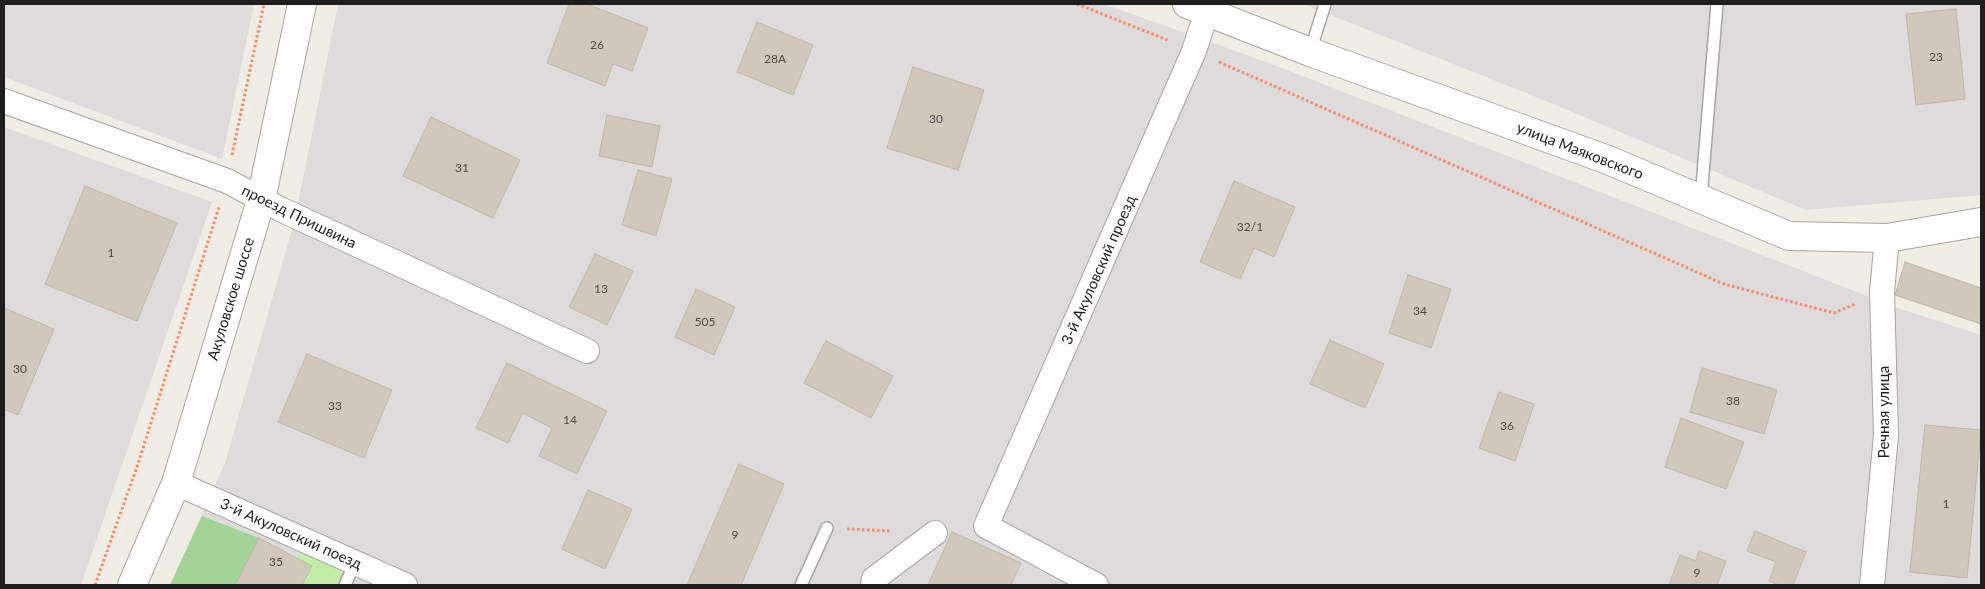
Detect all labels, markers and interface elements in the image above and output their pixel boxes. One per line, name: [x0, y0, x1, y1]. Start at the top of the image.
house number: 26: [590, 38, 604, 52]
house number: 23: [1929, 50, 1943, 64]
house number: 28А: [764, 52, 786, 66]
house number: 30: [929, 112, 943, 126]
street label: улица Маяковского: [1514, 119, 1646, 183]
house number: 31: [455, 161, 469, 175]
street label: проезд Пришвина: [239, 181, 359, 253]
street label: 3-й Акуловский проезд: [1058, 193, 1140, 347]
house number: 32/1: [1237, 220, 1263, 234]
street label: Акуловское шоссе: [204, 235, 258, 363]
house number: 1: [108, 246, 114, 260]
house number: 13: [594, 282, 608, 296]
house number: 34: [1413, 304, 1427, 318]
house number: 505: [695, 315, 715, 329]
house number: 30: [13, 362, 27, 376]
street label: Речная улица: [1875, 366, 1893, 458]
house number: 38: [1726, 394, 1740, 408]
house number: 33: [328, 399, 342, 413]
house number: 14: [563, 413, 577, 427]
house number: 36: [1500, 419, 1514, 433]
street label: 3-й Акуловский поезд: [217, 495, 365, 573]
house number: 1: [1943, 497, 1949, 511]
house number: 9: [732, 528, 738, 542]
house number: 35: [269, 555, 283, 569]
house number: 9: [1694, 566, 1700, 580]

